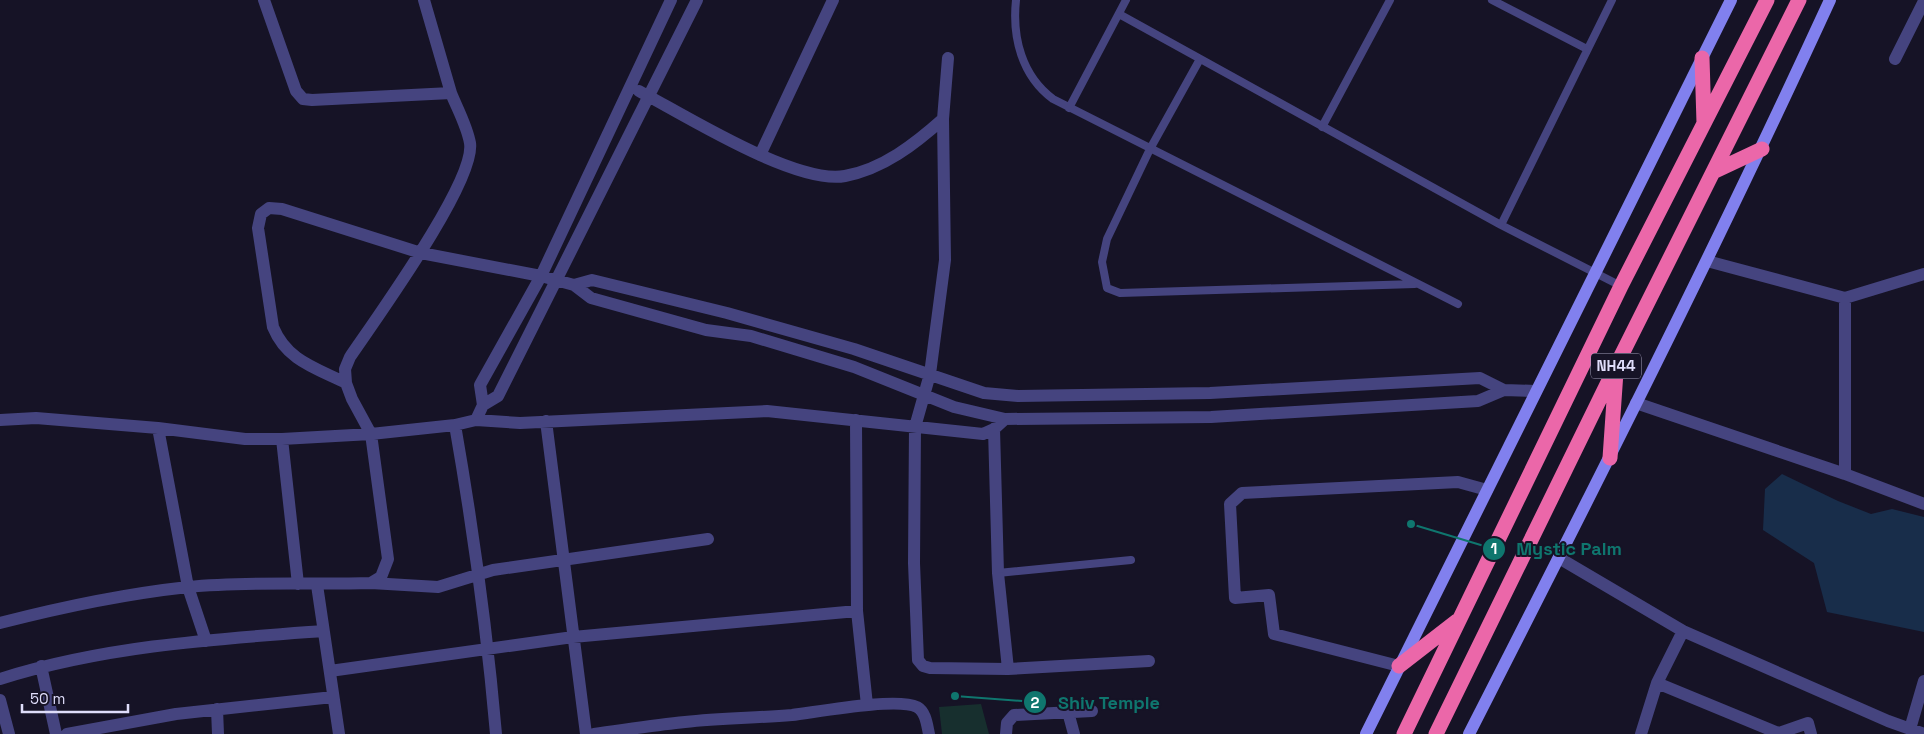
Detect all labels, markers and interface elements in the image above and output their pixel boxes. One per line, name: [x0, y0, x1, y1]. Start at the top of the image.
road number: NH44: [1591, 354, 1641, 378]
callout: Mystic Palm: [1481, 532, 1632, 565]
text: Mystic Palm: [1516, 537, 1622, 560]
text: 1: [1491, 539, 1497, 558]
scale bar: [22, 682, 129, 714]
callout: Shiv Temple: [1023, 686, 1170, 719]
text: 50 m: [30, 689, 65, 708]
text: Shiv Temple: [1058, 691, 1160, 714]
text: 2: [1031, 693, 1040, 712]

